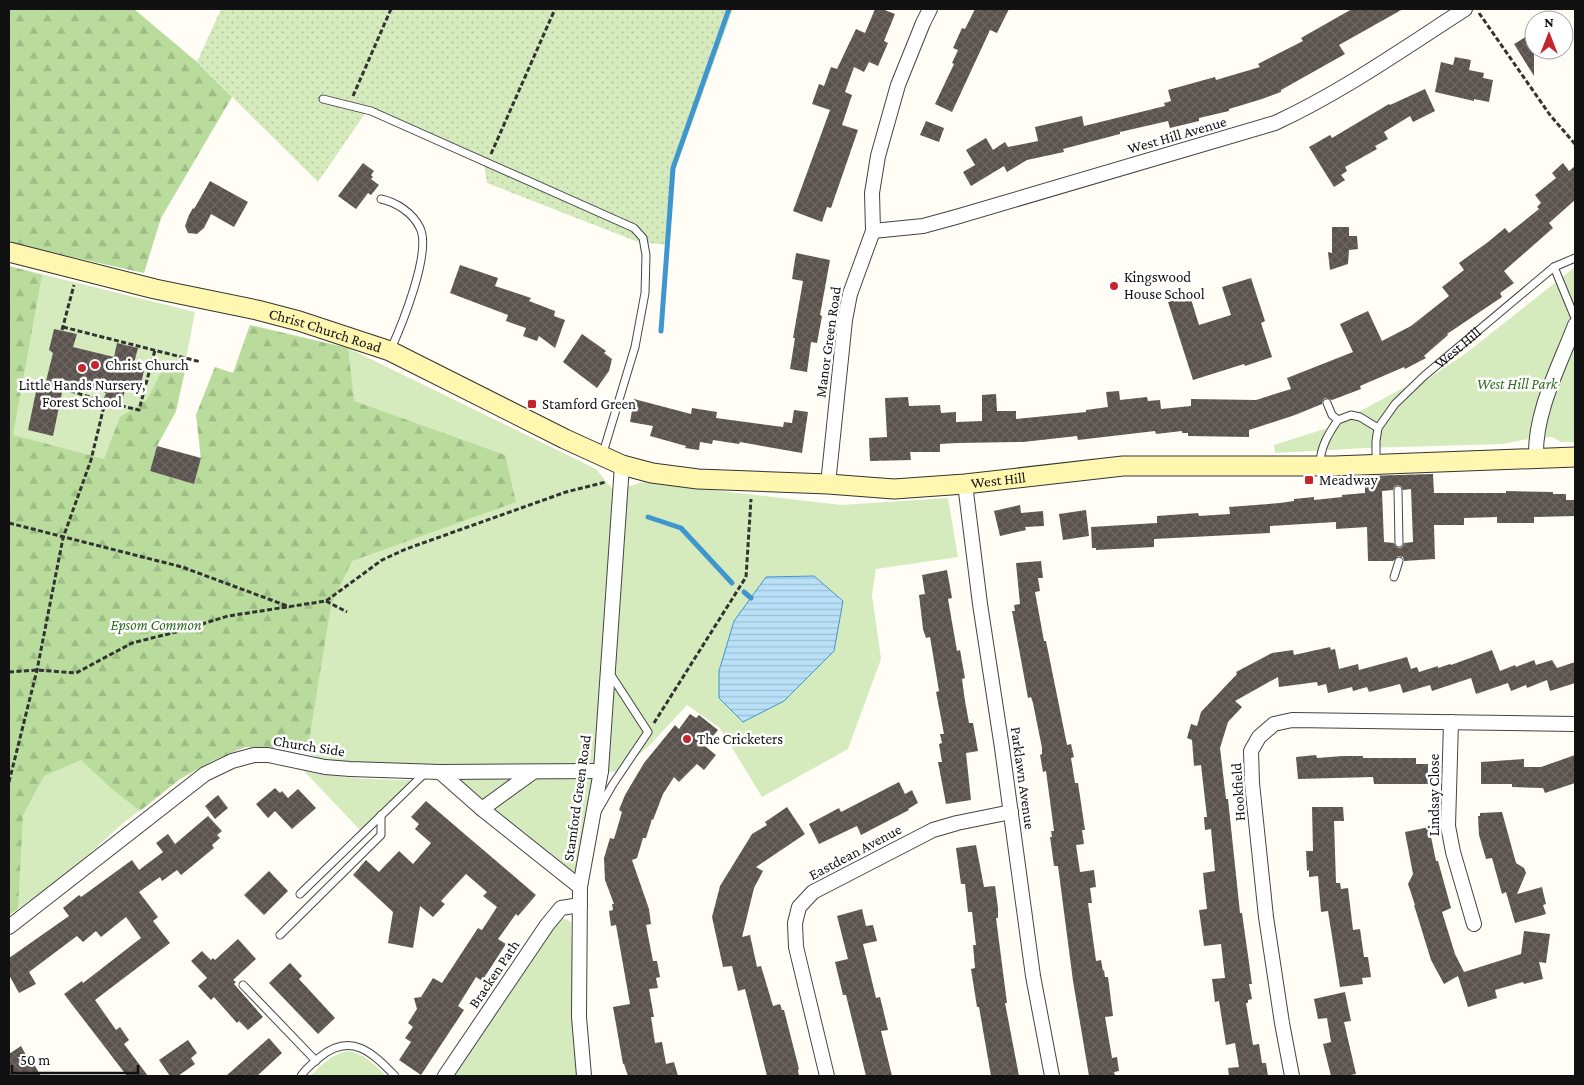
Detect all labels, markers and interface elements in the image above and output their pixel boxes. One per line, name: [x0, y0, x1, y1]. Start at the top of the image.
north arrow: [1524, 10, 1574, 60]
text: N: [1544, 14, 1554, 30]
street label: West Hill Avenue: [1126, 113, 1229, 157]
place label: Kingswood House School: [1124, 269, 1205, 302]
marker: Kingswood House School: [1108, 280, 1120, 292]
street label: Manor Green Road: [812, 285, 844, 399]
street label: Christ Church Road: [267, 305, 384, 356]
street label: West Hill: [1432, 324, 1484, 371]
place label: Christ Church: [105, 357, 189, 373]
marker: Christ Church: [89, 359, 101, 371]
marker: Little Hands Nursery, Forest School: [76, 362, 88, 374]
park label: West Hill Park: [1477, 376, 1559, 392]
place label: Little Hands Nursery, Forest School: [19, 377, 145, 410]
place label: Stamford Green: [542, 396, 636, 412]
marker: Stamford Green: [526, 398, 538, 410]
street label: West Hill: [970, 469, 1027, 491]
place label: Meadway: [1319, 472, 1378, 489]
marker: Meadway: [1303, 474, 1315, 486]
park label: Epsom Common: [110, 617, 202, 634]
street label: Parklawn Avenue: [1008, 726, 1038, 831]
place label: The Cricketers: [697, 731, 783, 747]
street label: Church Side: [272, 732, 346, 760]
marker: The Cricketers: [681, 733, 693, 745]
street label: Stamford Green Road: [560, 734, 594, 862]
street label: Lindsay Close: [1426, 753, 1443, 836]
street label: Hookfield: [1228, 762, 1248, 822]
street label: Eastdean Avenue: [806, 821, 904, 883]
street label: Bracken Path: [466, 937, 522, 1011]
scale bar: [12, 1042, 139, 1074]
text: 50 m: [20, 1052, 50, 1068]

